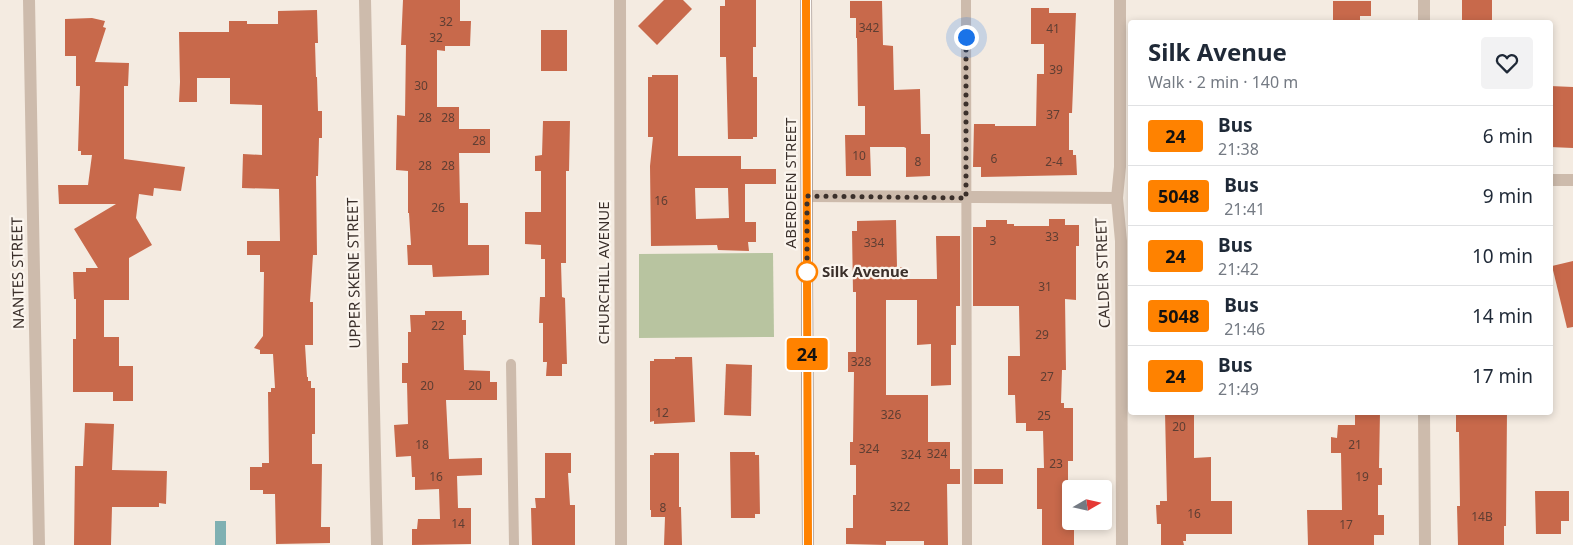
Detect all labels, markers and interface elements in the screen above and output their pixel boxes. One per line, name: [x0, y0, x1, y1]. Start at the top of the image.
house number: 32: [439, 13, 453, 30]
house number: 342: [859, 19, 879, 36]
house number: 41: [1046, 20, 1060, 37]
your location: [954, 25, 979, 50]
house number: 32: [429, 29, 443, 46]
text: Silk Avenue: [1148, 35, 1287, 68]
button: heart: [1481, 37, 1533, 89]
house number: 39: [1049, 61, 1063, 78]
text: Walk · 2 min · 140 m: [1148, 71, 1298, 93]
house number: 30: [414, 77, 428, 94]
house number: 37: [1046, 106, 1060, 123]
house number: 28: [418, 109, 432, 126]
house number: 28: [441, 109, 455, 126]
text: Bus: [1218, 112, 1253, 138]
street label: ABERDEEN STREET: [780, 117, 800, 248]
text: 6 min: [1483, 123, 1533, 149]
text: 24: [1165, 124, 1186, 148]
house number: 28: [472, 132, 486, 149]
text: 21:38: [1218, 138, 1259, 160]
house number: 10: [852, 147, 866, 164]
house number: 6: [991, 150, 998, 167]
house number: 8: [915, 153, 922, 170]
house number: 2-4: [1045, 153, 1063, 170]
house number: 28: [418, 157, 432, 174]
house number: 28: [441, 157, 455, 174]
text: Bus: [1224, 172, 1259, 198]
text: 9 min: [1483, 183, 1533, 209]
text: 5048: [1158, 184, 1199, 208]
house number: 16: [654, 192, 668, 209]
street label: UPPER SKENE STREET: [342, 197, 364, 349]
text: 21:41: [1224, 198, 1265, 220]
house number: 26: [431, 199, 445, 216]
street label: CHURCHILL AVENUE: [593, 201, 613, 345]
street label: NANTES STREET: [6, 216, 28, 329]
street label: CALDER STREET: [1090, 217, 1114, 329]
house number: 33: [1045, 228, 1059, 245]
house number: 3: [990, 232, 997, 249]
text: Bus: [1218, 232, 1253, 258]
house number: 334: [864, 234, 884, 251]
text: 10 min: [1472, 243, 1533, 269]
text: 24: [1165, 244, 1186, 268]
text: 21:42: [1218, 258, 1259, 280]
marker: Silk Avenue: [796, 261, 818, 283]
place label: Silk Avenue: [822, 261, 909, 281]
house number: 31: [1038, 278, 1052, 295]
text: Bus: [1224, 292, 1259, 318]
text: 14 min: [1472, 303, 1533, 329]
text: 5048: [1158, 304, 1199, 328]
house number: 22: [431, 317, 445, 334]
text: 21:46: [1224, 318, 1265, 340]
house number: 29: [1035, 326, 1049, 343]
line badge: 24: [784, 338, 830, 370]
text: 24: [797, 342, 817, 366]
text: Bus: [1218, 352, 1253, 378]
house number: 328: [851, 353, 871, 370]
text: 17 min: [1472, 363, 1533, 389]
text: 24: [1165, 364, 1186, 388]
house number: 27: [1040, 368, 1054, 385]
house number: 20: [420, 377, 434, 394]
house number: 20: [468, 377, 482, 394]
text: 21:49: [1218, 378, 1259, 400]
house number: 12: [655, 404, 669, 421]
house number: 326: [881, 406, 901, 423]
house number: 25: [1037, 407, 1051, 424]
house number: 20: [1172, 418, 1186, 435]
house number: 18: [415, 436, 429, 453]
house number: 21: [1348, 436, 1362, 453]
house number: 324: [859, 440, 879, 457]
house number: 324: [927, 445, 947, 462]
house number: 324: [901, 446, 921, 463]
house number: 23: [1049, 455, 1063, 472]
house number: 16: [429, 468, 443, 485]
house number: 19: [1355, 468, 1369, 485]
north arrow: [1062, 480, 1112, 530]
map controls: [1062, 480, 1112, 530]
house number: 322: [890, 498, 910, 515]
house number: 8: [660, 499, 667, 516]
house number: 16: [1187, 505, 1201, 522]
house number: 14B: [1471, 508, 1493, 525]
house number: 14: [451, 515, 465, 532]
house number: 17: [1339, 516, 1353, 533]

